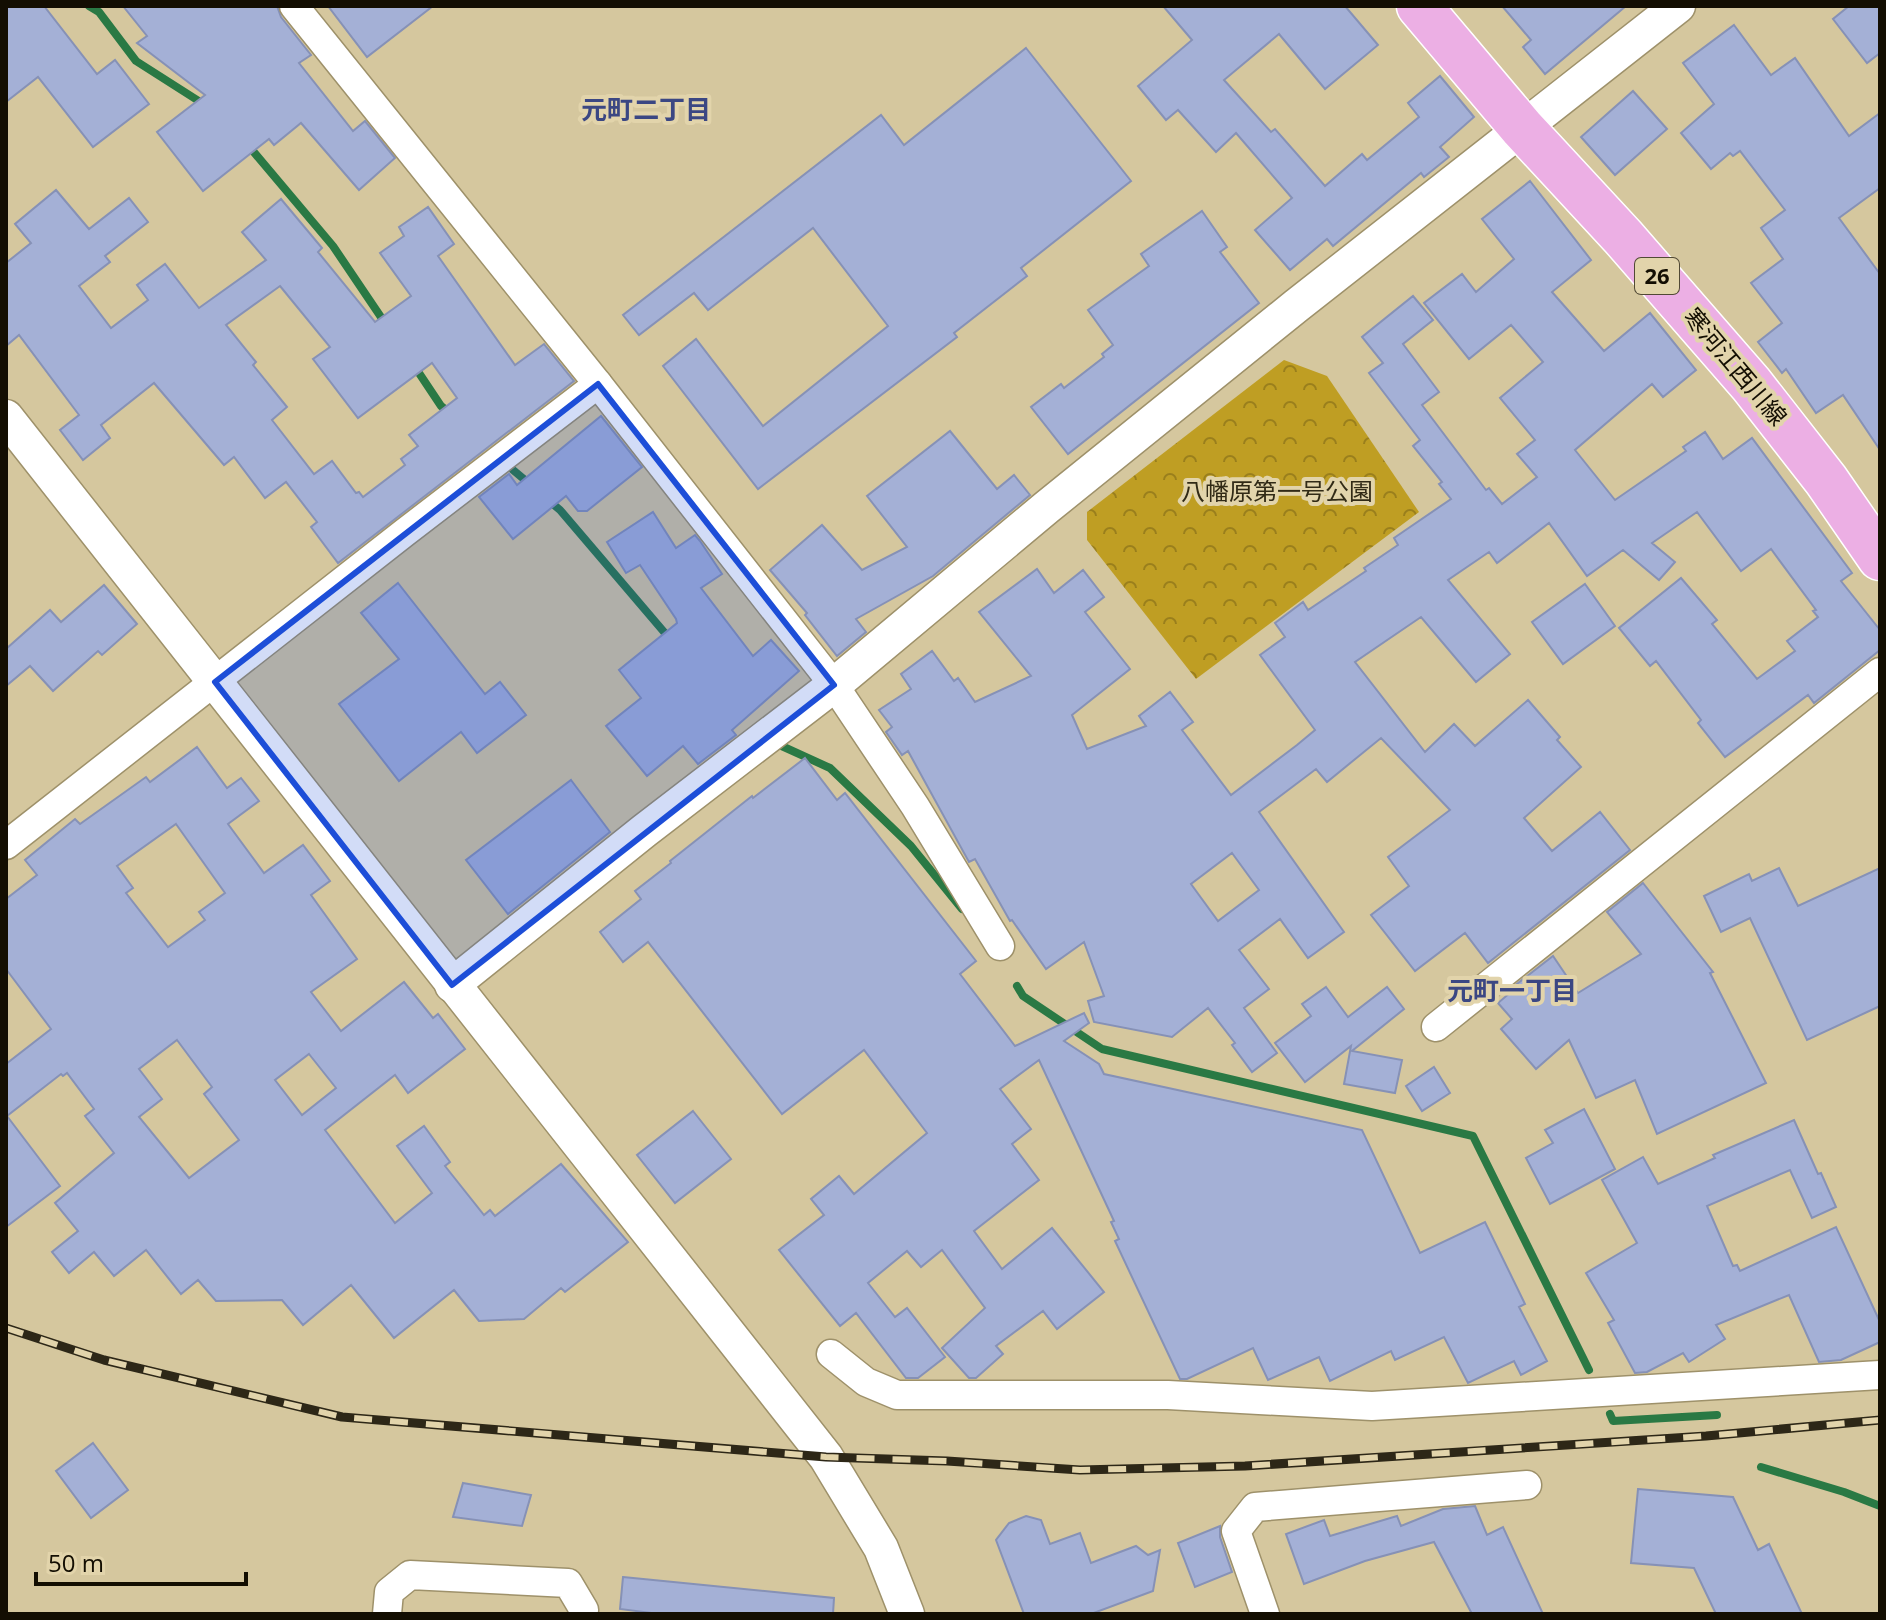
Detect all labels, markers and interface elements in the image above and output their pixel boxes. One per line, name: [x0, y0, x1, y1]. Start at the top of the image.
district label: 元町二丁目: [581, 91, 711, 127]
road number: 26: [1635, 258, 1679, 294]
street label: 寒河江西川線: [1677, 300, 1795, 432]
park label: 八幡原第一号公園: [1181, 474, 1373, 507]
district label: 元町一丁目: [1447, 972, 1577, 1008]
scale bar: [36, 1536, 246, 1586]
text: 50 m: [48, 1546, 104, 1579]

